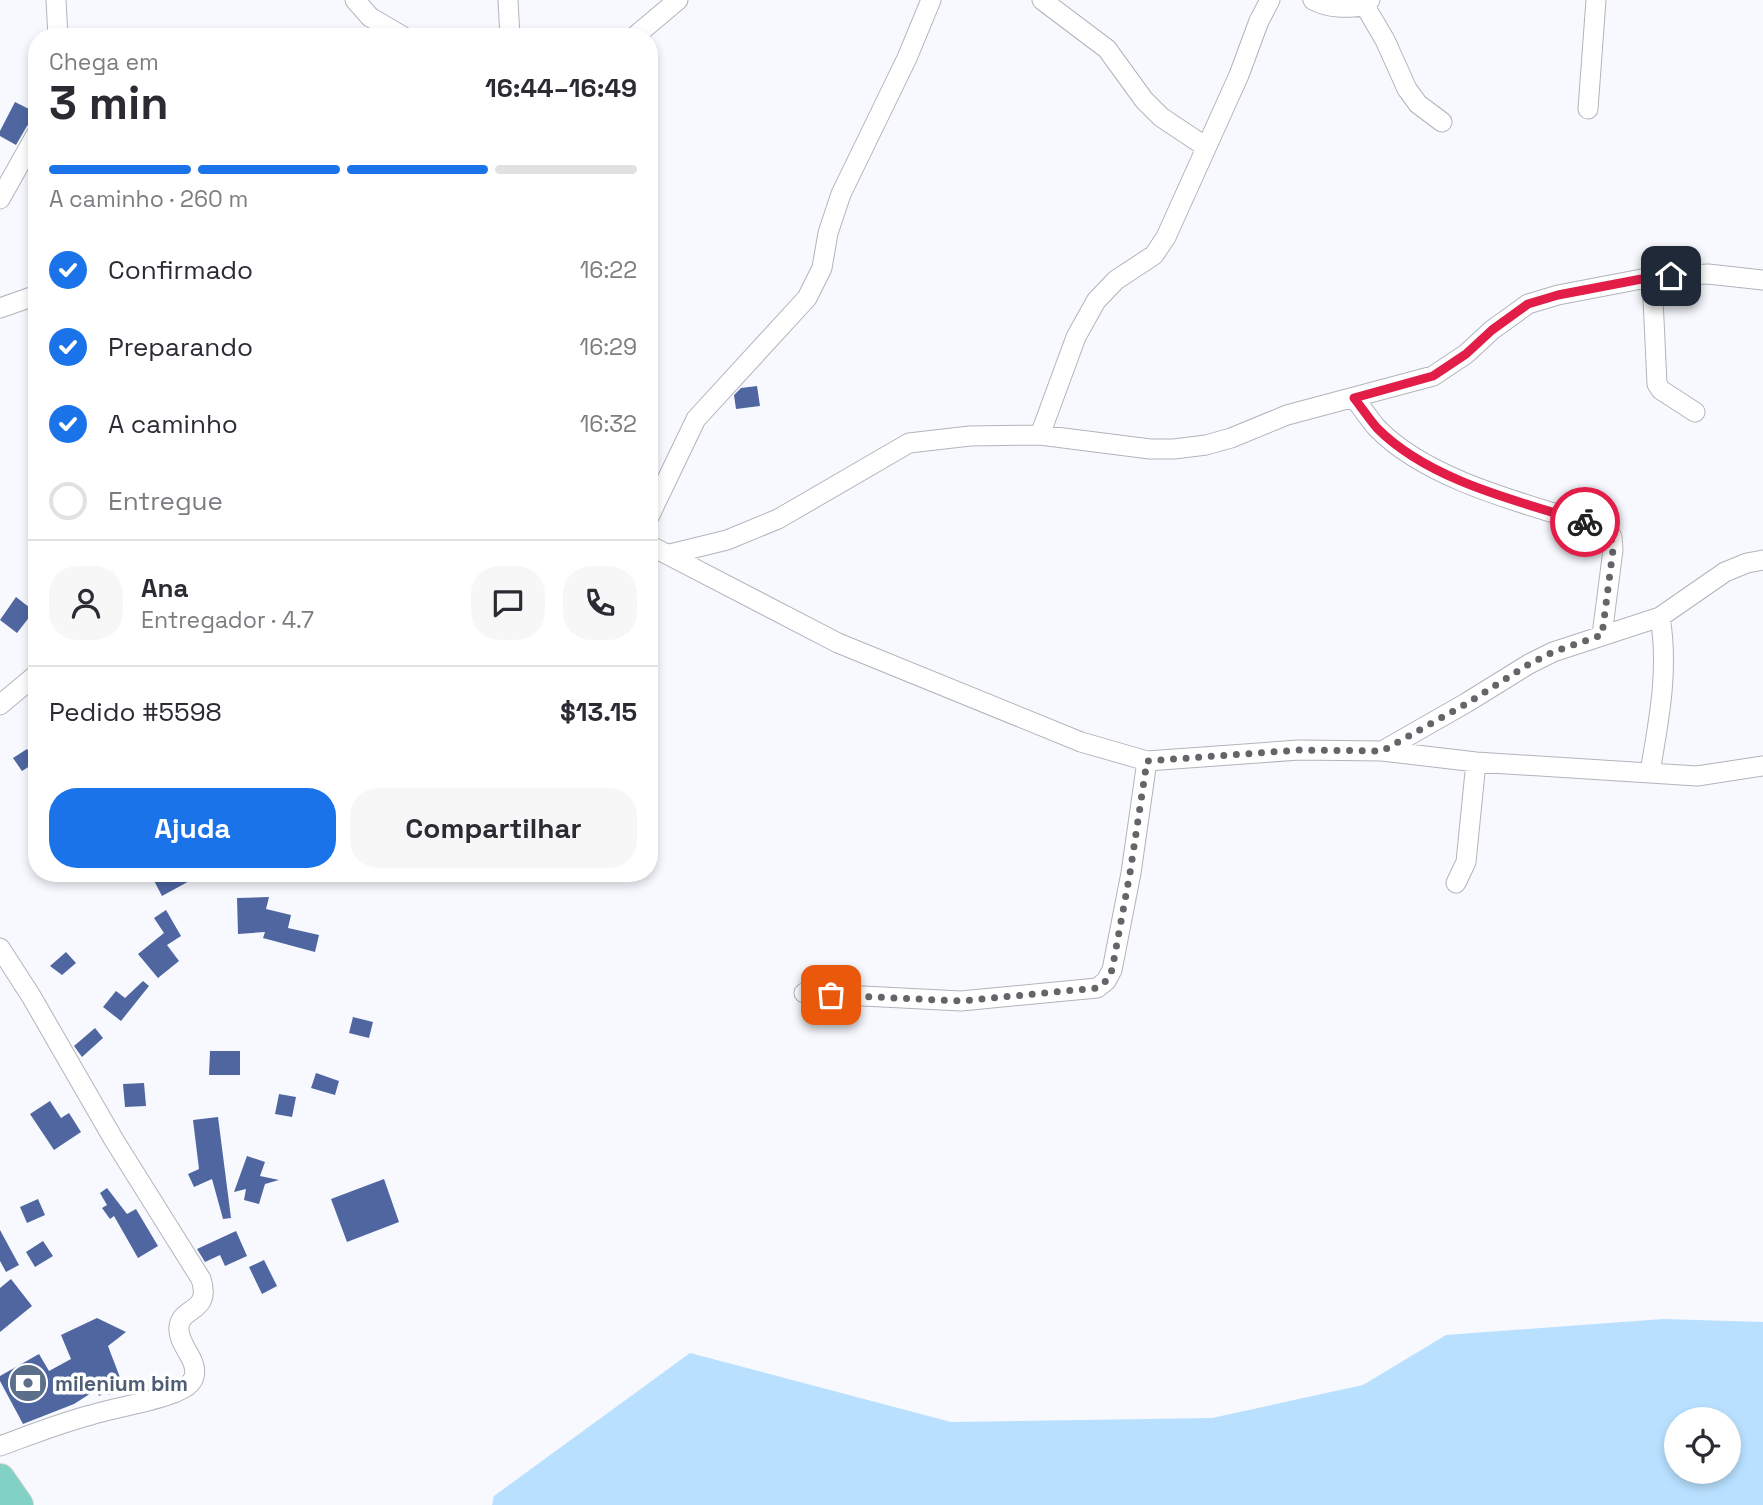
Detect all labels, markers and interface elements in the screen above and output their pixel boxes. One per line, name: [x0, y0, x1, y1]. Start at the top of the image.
text: Chega em: [49, 47, 159, 77]
text: 16:44–16:49: [485, 71, 637, 105]
text: 3 min: [49, 74, 169, 132]
text: A caminho · 260 m: [49, 184, 248, 214]
pin: [1641, 246, 1701, 306]
icon: check: [49, 251, 87, 289]
text: Confirmado: [108, 253, 253, 287]
text: 16:22: [580, 255, 637, 285]
icon: home: [1652, 257, 1690, 295]
icon: check: [49, 328, 87, 366]
text: Preparando: [108, 330, 253, 364]
text: 16:29: [580, 332, 637, 362]
icon: check: [49, 405, 87, 443]
text: A caminho: [108, 407, 238, 441]
text: 16:32: [580, 409, 637, 439]
text: Entregue: [108, 484, 223, 518]
courier: [1550, 487, 1620, 557]
icon: bike: [1566, 503, 1604, 541]
button: person: [49, 566, 123, 640]
button: chat: [471, 566, 545, 640]
button: phone: [563, 566, 637, 640]
text: Ana: [141, 571, 189, 605]
text: Entregador · 4.7: [141, 605, 314, 635]
text: Pedido #5598: [49, 695, 222, 729]
text: $13.15: [560, 695, 637, 729]
button: Ajuda: [49, 788, 336, 868]
button: Compartilhar: [350, 788, 637, 868]
pin: [801, 965, 861, 1025]
icon: bag: [812, 976, 850, 1014]
bank icon: milenium bim: [7, 1362, 49, 1404]
place label: milenium bim: [55, 1370, 188, 1397]
map controls: [1664, 1407, 1741, 1484]
button: locate: [1664, 1407, 1741, 1484]

